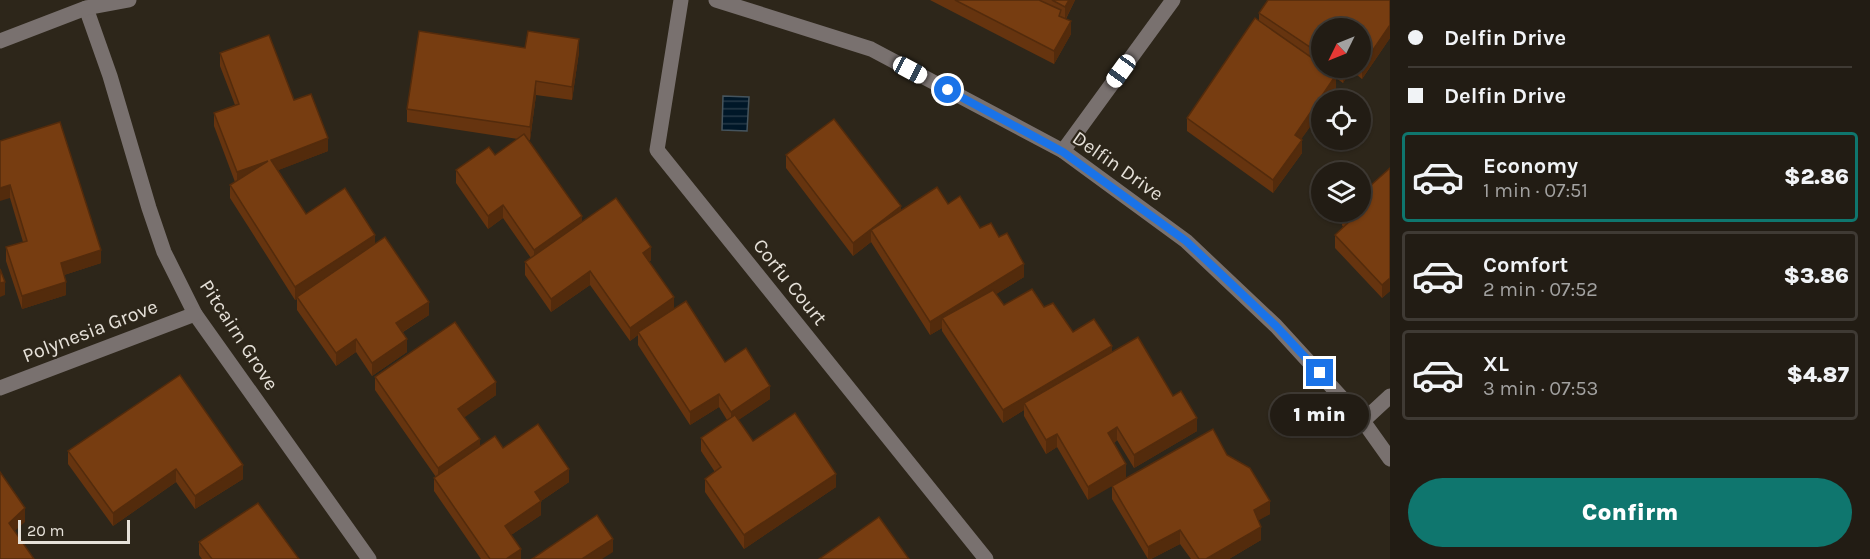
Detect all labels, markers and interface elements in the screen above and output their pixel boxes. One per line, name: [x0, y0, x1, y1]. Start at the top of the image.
north arrow: [1311, 18, 1371, 78]
map controls: [1311, 18, 1371, 222]
text: Delfin Drive: [1444, 25, 1566, 51]
car: [1103, 51, 1139, 91]
car: [890, 54, 930, 86]
route start: [934, 76, 961, 103]
text: Delfin Drive: [1444, 83, 1566, 109]
button: locate: [1311, 90, 1371, 150]
street label: Delfin Drive: [1068, 126, 1168, 206]
icon: car: [1411, 150, 1465, 204]
text: Economy: [1483, 153, 1578, 179]
button: layers: [1311, 162, 1371, 222]
text: $2.86: [1784, 164, 1849, 190]
text: 1 min · 07:51: [1483, 179, 1588, 202]
street label: Corfu Court: [748, 234, 832, 330]
icon: car: [1411, 249, 1465, 303]
text: Comfort: [1483, 252, 1568, 278]
text: $3.86: [1783, 263, 1849, 289]
street label: Pitcairn Grove: [195, 275, 283, 395]
text: 2 min · 07:52: [1483, 278, 1598, 301]
street label: Polynesia Grove: [19, 295, 161, 367]
icon: car: [1411, 348, 1465, 402]
text: XL: [1483, 351, 1509, 377]
route end: [1306, 359, 1333, 386]
text: $4.87: [1786, 362, 1849, 388]
text: 3 min · 07:53: [1483, 377, 1598, 400]
callout: 1 min: [1270, 394, 1370, 436]
text: 1 min: [1293, 403, 1346, 426]
button: Confirm: [1408, 478, 1852, 547]
scale bar: [18, 517, 130, 544]
text: 20 m: [27, 521, 65, 540]

